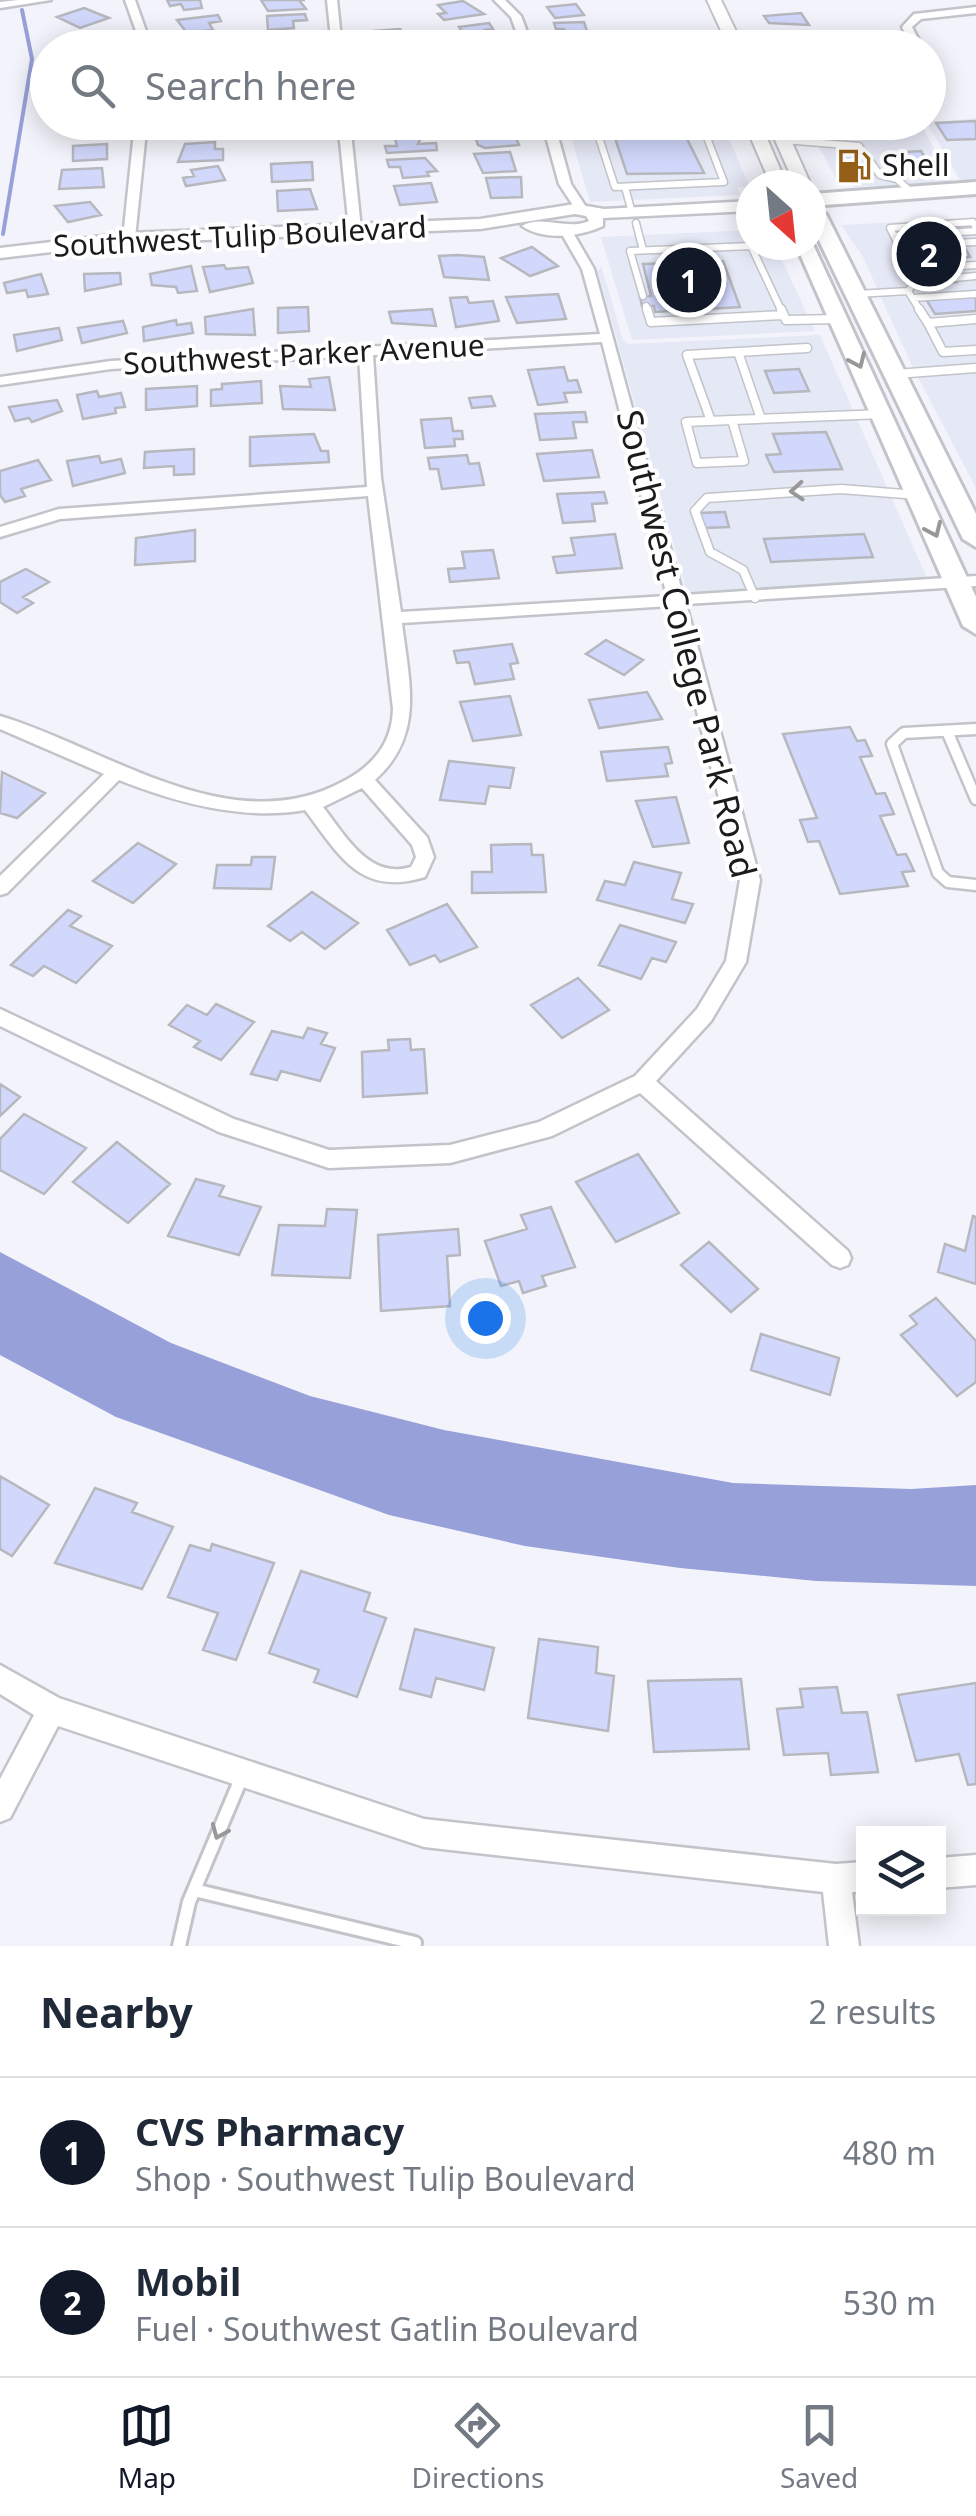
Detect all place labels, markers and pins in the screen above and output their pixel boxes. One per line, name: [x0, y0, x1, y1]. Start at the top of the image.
place label: Shell: [882, 144, 949, 185]
fuel station icon: Shell: [835, 147, 873, 185]
pin: 2: [896, 216, 962, 292]
pin: 1: [656, 242, 722, 318]

